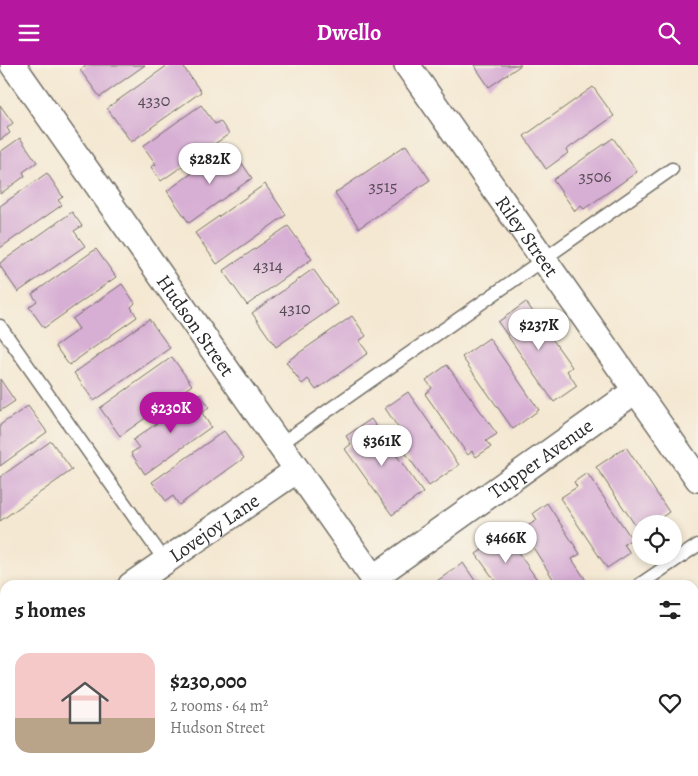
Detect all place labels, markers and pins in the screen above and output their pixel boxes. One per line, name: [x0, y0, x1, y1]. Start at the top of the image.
pin: $282K: [175, 143, 245, 185]
pin: $237K: [504, 309, 574, 351]
pin: $230K: [136, 391, 206, 434]
pin: $361K: [347, 425, 417, 467]
pin: $466K: [471, 521, 541, 564]

